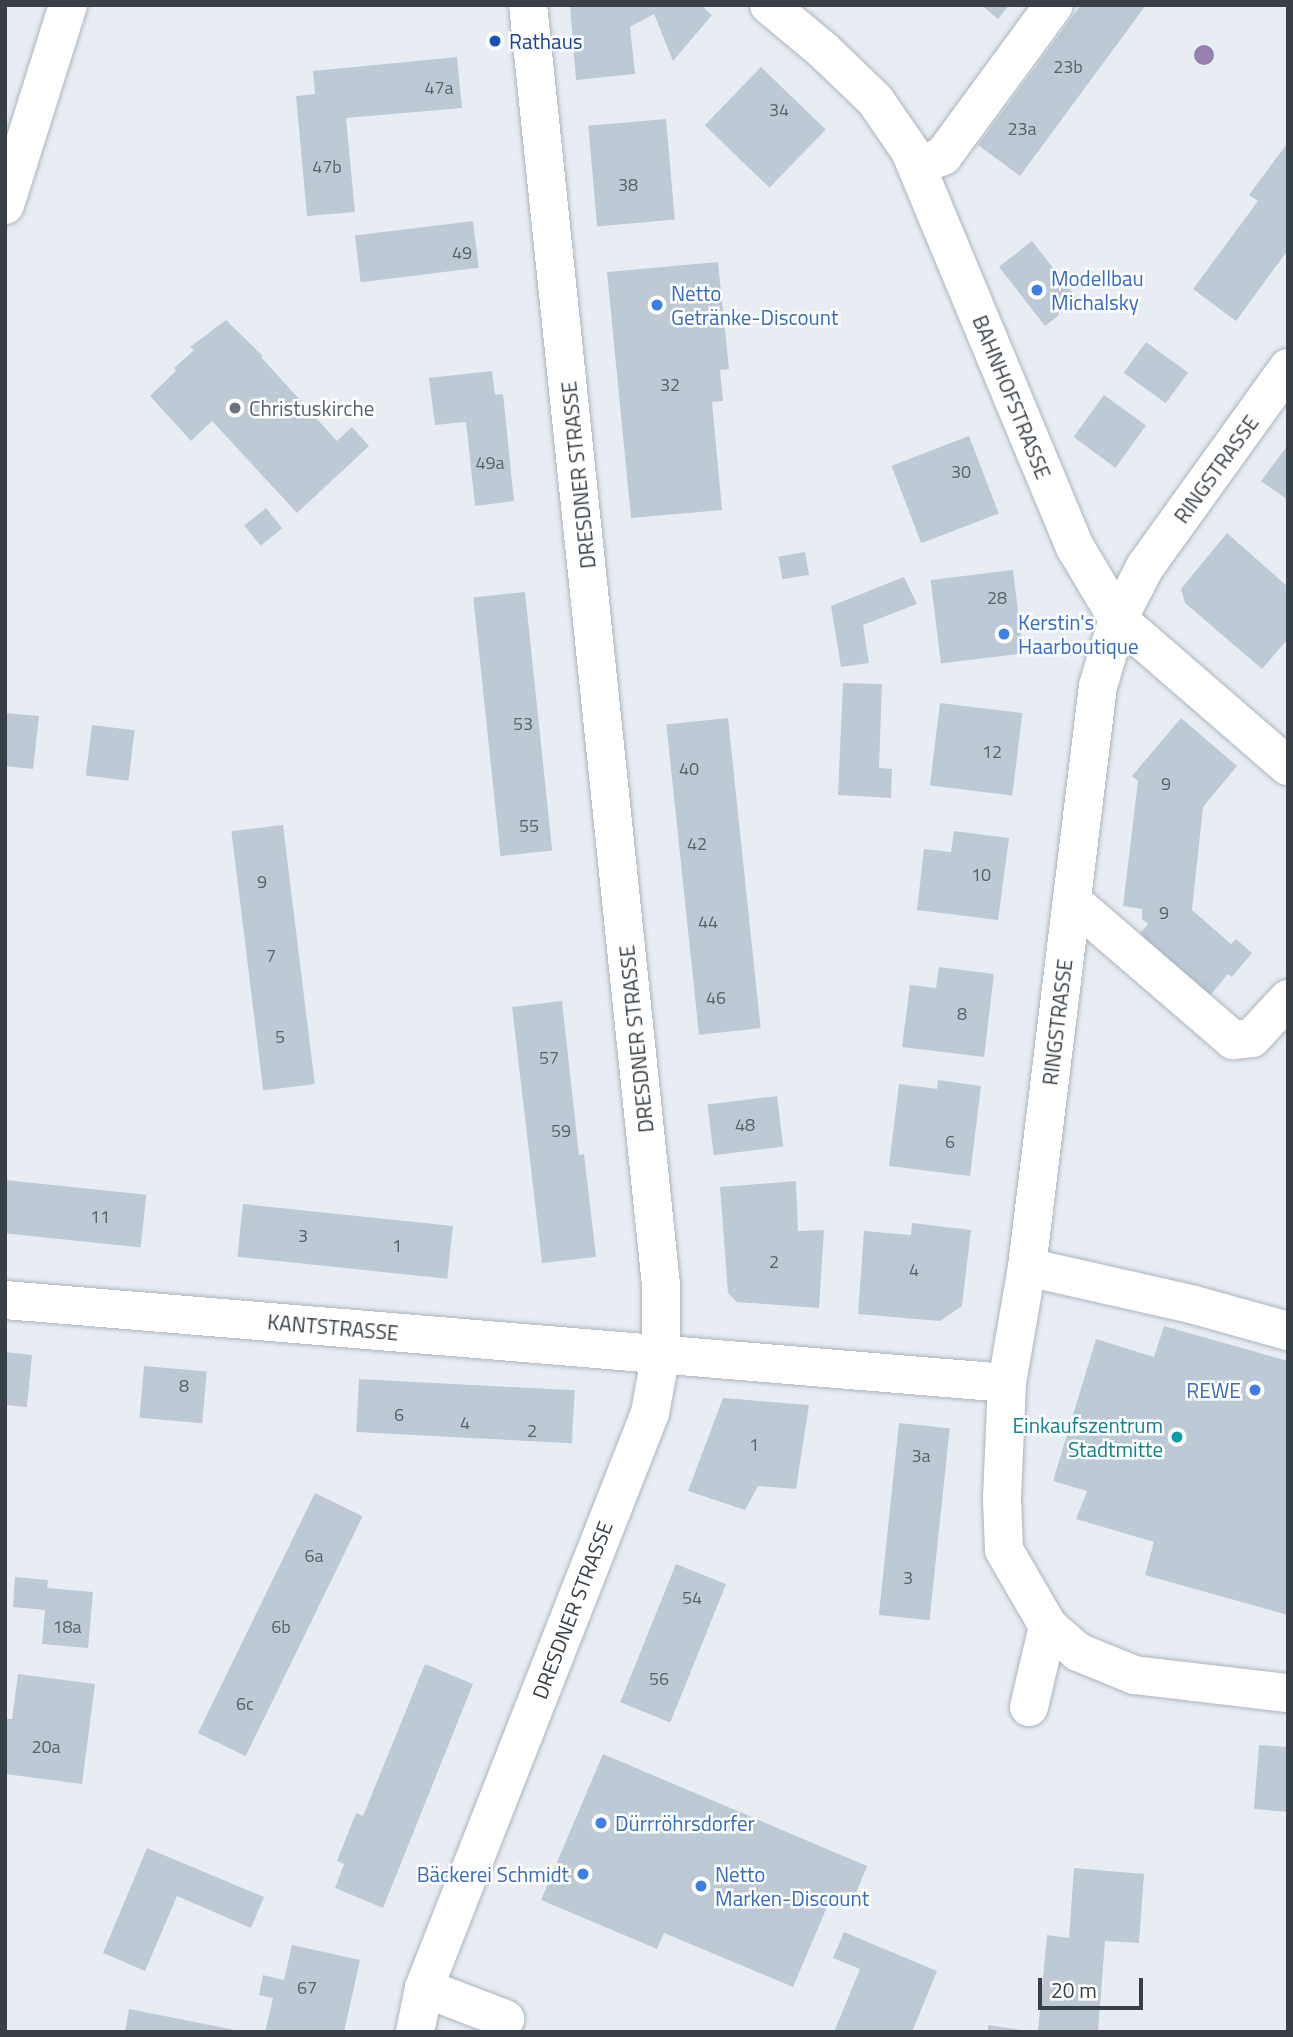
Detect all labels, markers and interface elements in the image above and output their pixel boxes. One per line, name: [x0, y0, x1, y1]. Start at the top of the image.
place label: Rathaus: [509, 28, 583, 54]
marker: Rathaus: [487, 33, 503, 49]
house number: 23b: [1053, 56, 1083, 78]
house number: 47a: [424, 77, 454, 99]
house number: 34: [769, 99, 789, 121]
house number: 23a: [1007, 118, 1037, 140]
house number: 47b: [312, 156, 342, 178]
house number: 38: [618, 174, 638, 196]
house number: 49: [452, 242, 472, 264]
place label: Modellbau Michalsky: [1051, 265, 1144, 315]
place label: Netto Getränke-Discount: [671, 280, 838, 330]
marker: Modellbau Michalsky: [1029, 282, 1045, 298]
marker: Netto Getränke-Discount: [649, 297, 665, 313]
street label: BAHNHOFSTRASSE: [968, 311, 1056, 483]
house number: 32: [660, 374, 680, 396]
street label: DRESDNER STRASSE: [556, 380, 600, 570]
place label: Christuskirche: [249, 395, 374, 421]
marker: Christuskirche: [227, 400, 243, 416]
street label: RINGSTRASSE: [1168, 410, 1264, 528]
house number: 49a: [475, 452, 505, 474]
house number: 30: [951, 461, 971, 483]
house number: 28: [987, 587, 1007, 609]
place label: Kerstin's Haarboutique: [1018, 609, 1139, 659]
marker: Kerstin's Haarboutique: [996, 626, 1012, 642]
house number: 53: [513, 713, 533, 735]
house number: 12: [982, 741, 1002, 763]
house number: 40: [679, 758, 699, 780]
house number: 9: [1161, 773, 1171, 795]
house number: 55: [519, 815, 539, 837]
house number: 42: [687, 833, 707, 855]
house number: 10: [971, 864, 991, 886]
house number: 9: [257, 871, 267, 893]
house number: 9: [1159, 902, 1169, 924]
house number: 44: [698, 911, 718, 933]
street label: DRESDNER STRASSE: [614, 944, 658, 1134]
house number: 7: [266, 945, 276, 967]
street label: RINGSTRASSE: [1037, 957, 1077, 1087]
house number: 46: [706, 987, 726, 1009]
house number: 8: [957, 1003, 967, 1025]
house number: 5: [275, 1026, 285, 1048]
house number: 57: [539, 1047, 559, 1069]
house number: 48: [735, 1114, 755, 1136]
house number: 59: [551, 1120, 571, 1142]
house number: 6: [945, 1131, 955, 1153]
house number: 11: [90, 1206, 110, 1228]
house number: 3: [298, 1225, 308, 1247]
house number: 1: [392, 1235, 402, 1257]
house number: 2: [769, 1251, 779, 1273]
house number: 4: [909, 1259, 919, 1281]
street label: KANTSTRASSE: [266, 1309, 400, 1345]
house number: 8: [179, 1375, 189, 1397]
place label: REWE: [1186, 1377, 1241, 1403]
marker: REWE: [1247, 1382, 1263, 1398]
house number: 6: [394, 1404, 404, 1426]
house number: 4: [460, 1412, 470, 1434]
place label: Einkaufszentrum Stadtmitte: [1012, 1412, 1163, 1462]
house number: 2: [527, 1420, 537, 1442]
marker: Einkaufszentrum Stadtmitte: [1169, 1429, 1185, 1445]
house number: 1: [749, 1434, 759, 1456]
house number: 3a: [911, 1445, 931, 1467]
street label: DRESDNER STRASSE: [526, 1518, 618, 1702]
house number: 6a: [304, 1545, 324, 1567]
house number: 3: [903, 1567, 913, 1589]
house number: 54: [682, 1587, 702, 1609]
house number: 18a: [52, 1616, 82, 1638]
house number: 6b: [271, 1616, 291, 1638]
house number: 56: [649, 1668, 669, 1690]
house number: 6c: [236, 1693, 254, 1715]
house number: 20a: [31, 1736, 61, 1758]
place label: Dürrröhrsdorfer: [615, 1810, 755, 1836]
marker: Dürrröhrsdorfer: [593, 1815, 609, 1831]
place label: Bäckerei Schmidt: [417, 1861, 569, 1887]
place label: Netto Marken-Discount: [715, 1861, 869, 1911]
marker: Bäckerei Schmidt: [575, 1866, 591, 1882]
marker: Netto Marken-Discount: [693, 1878, 709, 1894]
scale bar: [1041, 1964, 1146, 2008]
text: 20 m: [1051, 1974, 1097, 2006]
house number: 67: [297, 1977, 317, 1999]

